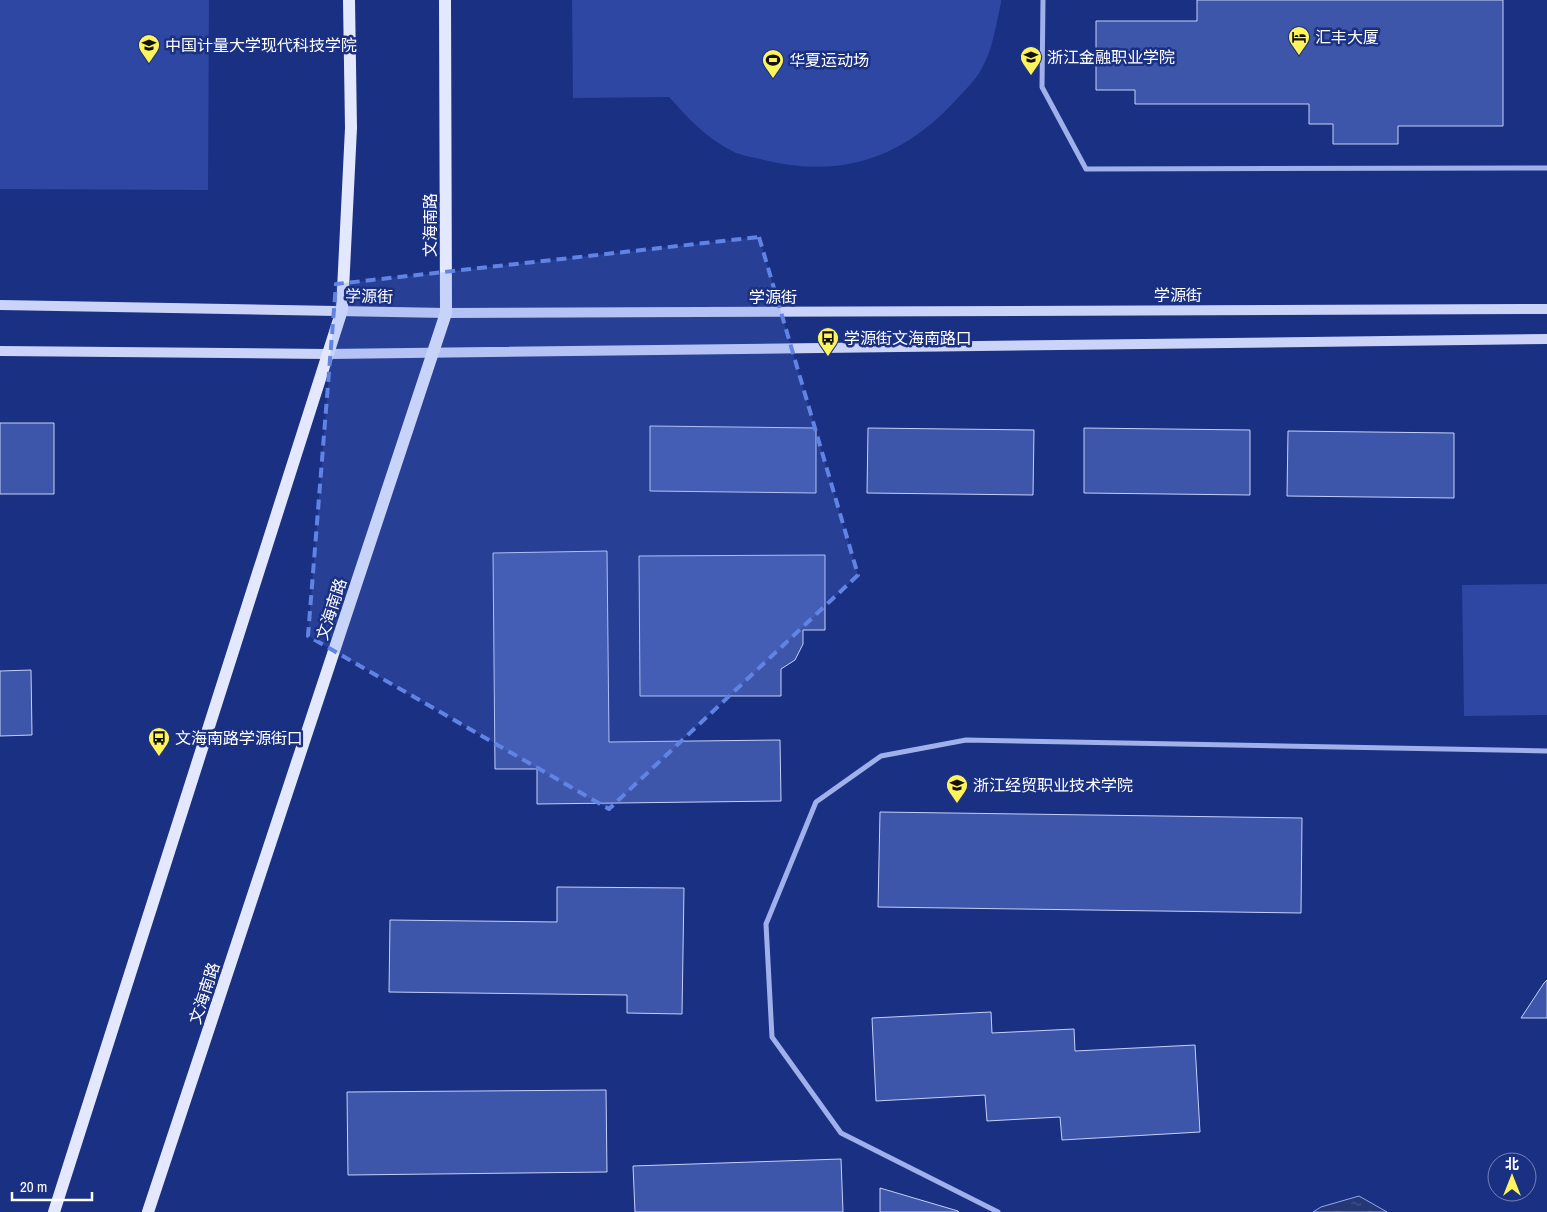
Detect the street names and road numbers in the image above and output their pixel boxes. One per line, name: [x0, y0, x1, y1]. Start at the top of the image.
street label: 文海南路: [419, 193, 441, 257]
street label: 学源街: [1154, 284, 1202, 306]
street label: 学源街: [345, 285, 393, 307]
street label: 学源街: [749, 286, 797, 308]
street label: 文海南路: [311, 575, 351, 643]
street label: 文海南路: [184, 959, 224, 1027]

